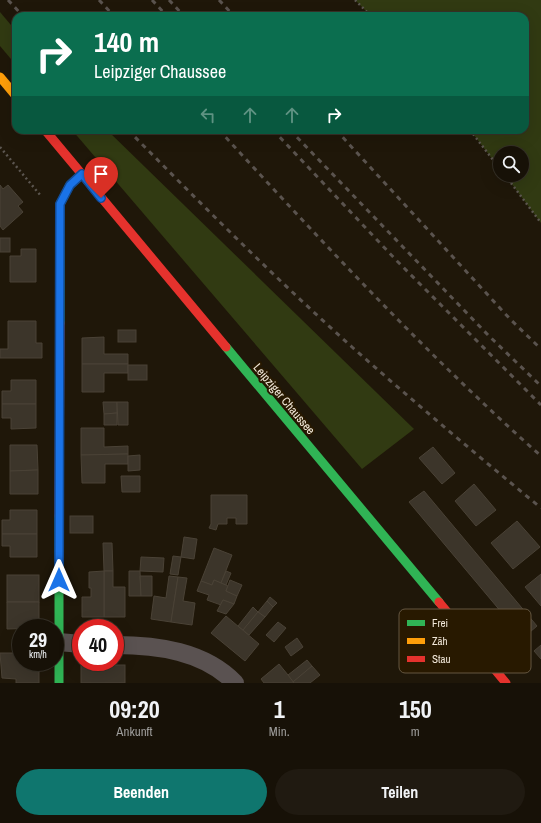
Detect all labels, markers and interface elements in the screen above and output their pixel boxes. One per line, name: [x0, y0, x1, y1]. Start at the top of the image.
text: 140 m: [94, 23, 159, 61]
icon: right: [28, 28, 80, 80]
text: Leipziger Chaussee: [94, 59, 226, 84]
icon: left: [197, 104, 219, 126]
icon: ahead: [239, 104, 261, 126]
icon: ahead: [281, 104, 303, 126]
icon: right: [323, 104, 345, 126]
map controls: [493, 146, 529, 182]
button: search: [493, 146, 529, 182]
pin: [84, 157, 118, 198]
icon: arrive: [90, 163, 112, 185]
street label: Leipziger Chaussee: [250, 360, 318, 438]
position arrow: [38, 559, 80, 601]
legend: [399, 609, 531, 673]
text: Frei: [432, 616, 448, 630]
speed limit sign: 40: [72, 619, 124, 671]
text: 29: [29, 626, 47, 653]
text: Zäh: [432, 634, 448, 648]
text: km/h: [29, 648, 47, 661]
text: Stau: [432, 652, 451, 666]
text: 09:20: [109, 693, 160, 725]
text: 1: [274, 693, 285, 725]
text: 150: [399, 693, 432, 725]
text: Ankunft: [116, 723, 153, 740]
text: Min.: [269, 723, 290, 740]
text: m: [411, 723, 420, 740]
button: Beenden: [16, 769, 267, 815]
button: Teilen: [275, 769, 525, 815]

